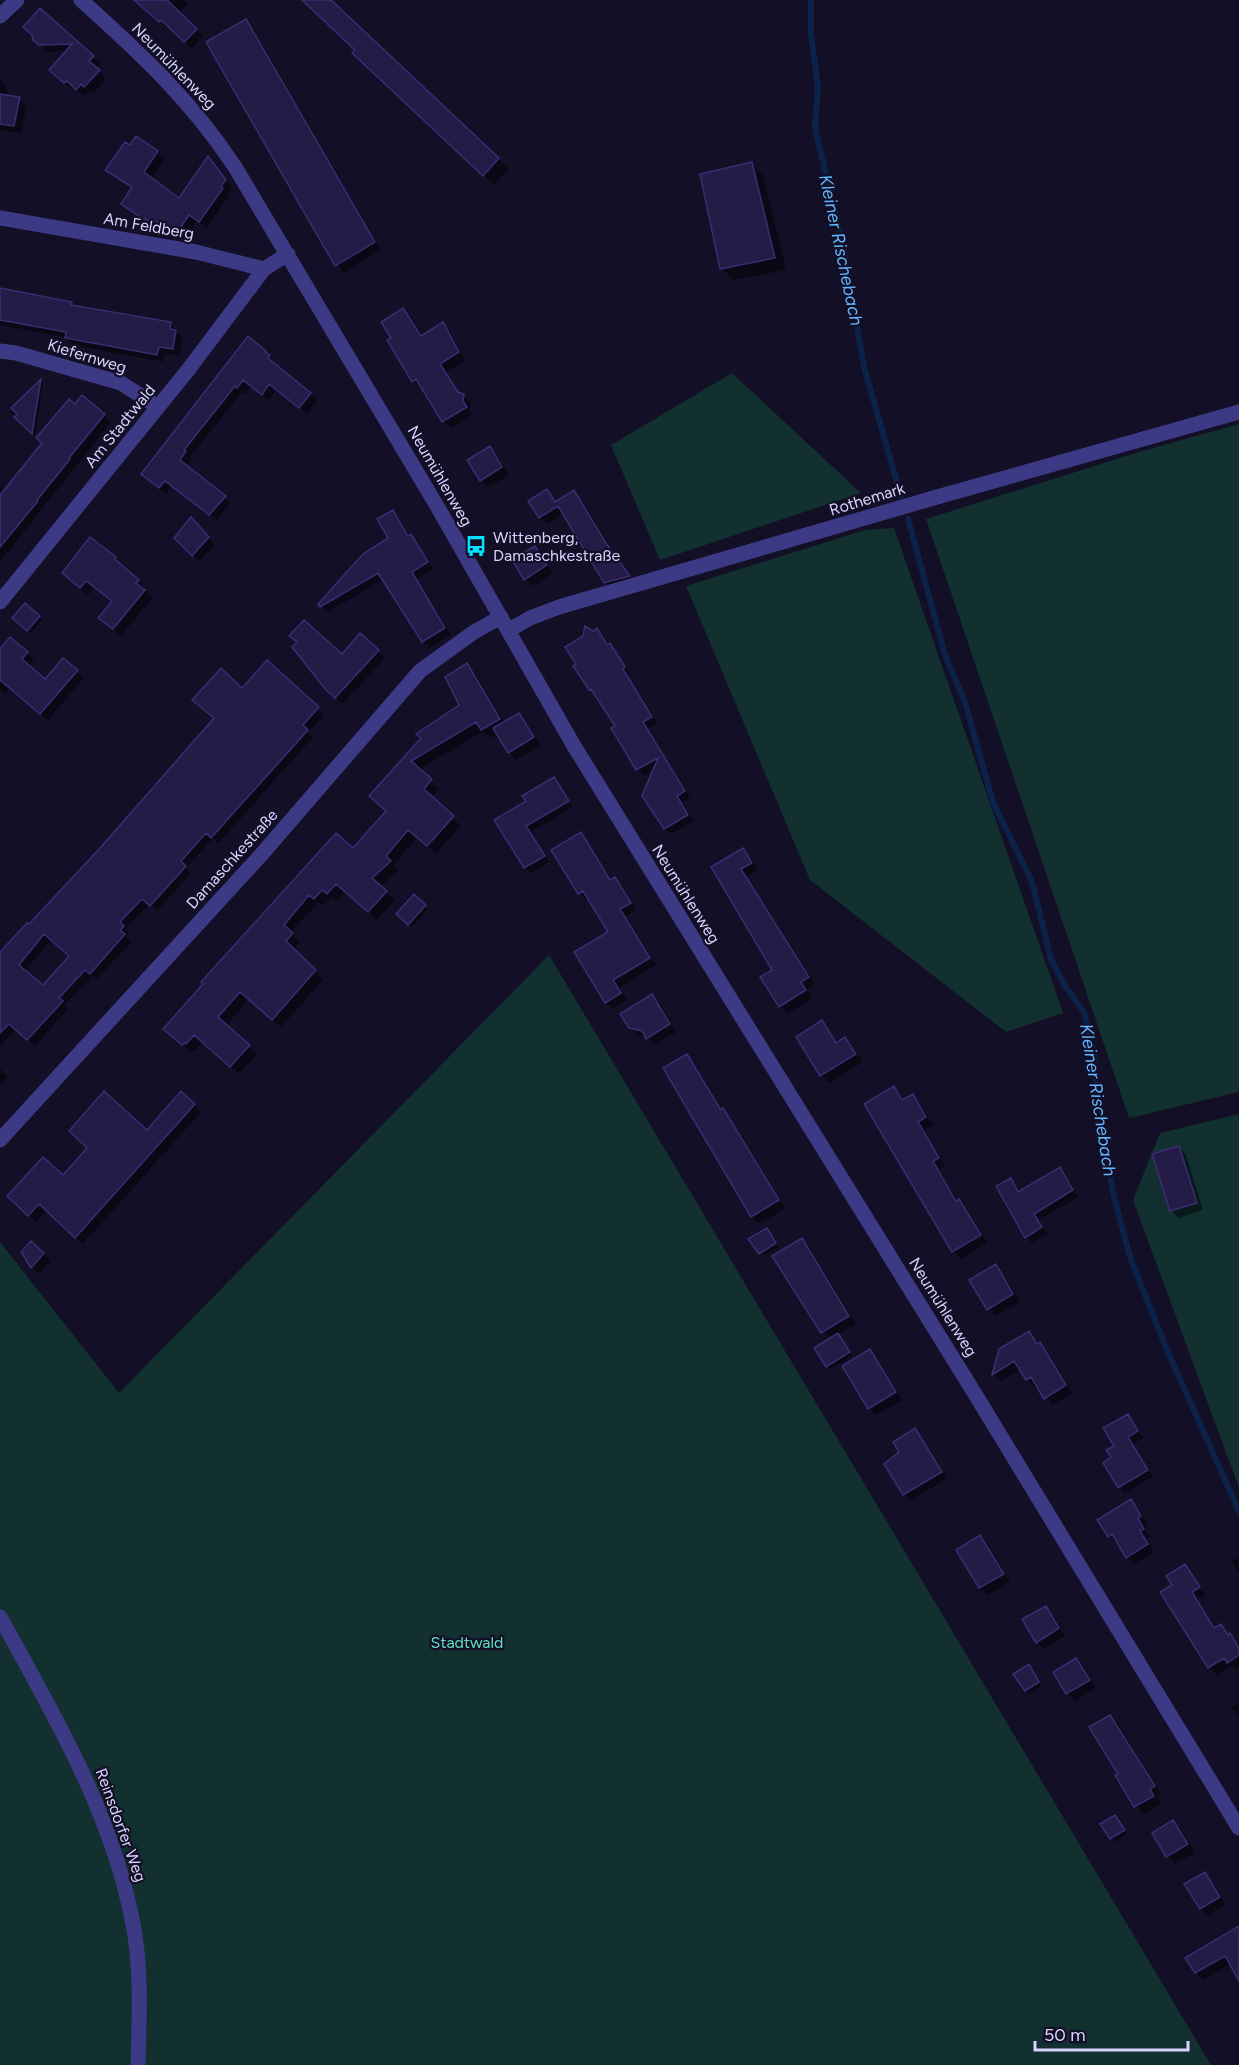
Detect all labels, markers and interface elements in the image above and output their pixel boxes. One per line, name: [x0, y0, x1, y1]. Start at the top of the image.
street label: Neumühlenweg: [128, 19, 220, 113]
water label: Kleiner Rischebach: [814, 172, 868, 328]
street label: Am Feldberg: [102, 209, 196, 243]
street label: Kiefernweg: [45, 335, 129, 377]
street label: Am Stadtwald: [81, 381, 159, 471]
street label: Neumühlenweg: [404, 422, 476, 530]
street label: Rothemark: [827, 478, 907, 519]
place label: Wittenberg, Damaschkestraße: [493, 528, 620, 565]
bus stop icon: Wittenberg, Damaschkestraße: [464, 534, 488, 558]
street label: Damaschkestraße: [182, 805, 282, 913]
street label: Neumühlenweg: [648, 841, 724, 947]
water label: Kleiner Rischebach: [1075, 1022, 1121, 1178]
street label: Neumühlenweg: [905, 1254, 981, 1360]
park label: Stadtwald: [431, 1633, 503, 1652]
street label: Reinsdorfer Weg: [92, 1766, 150, 1884]
scale bar: [1035, 2014, 1188, 2052]
text: 50 m: [1044, 2024, 1086, 2046]

